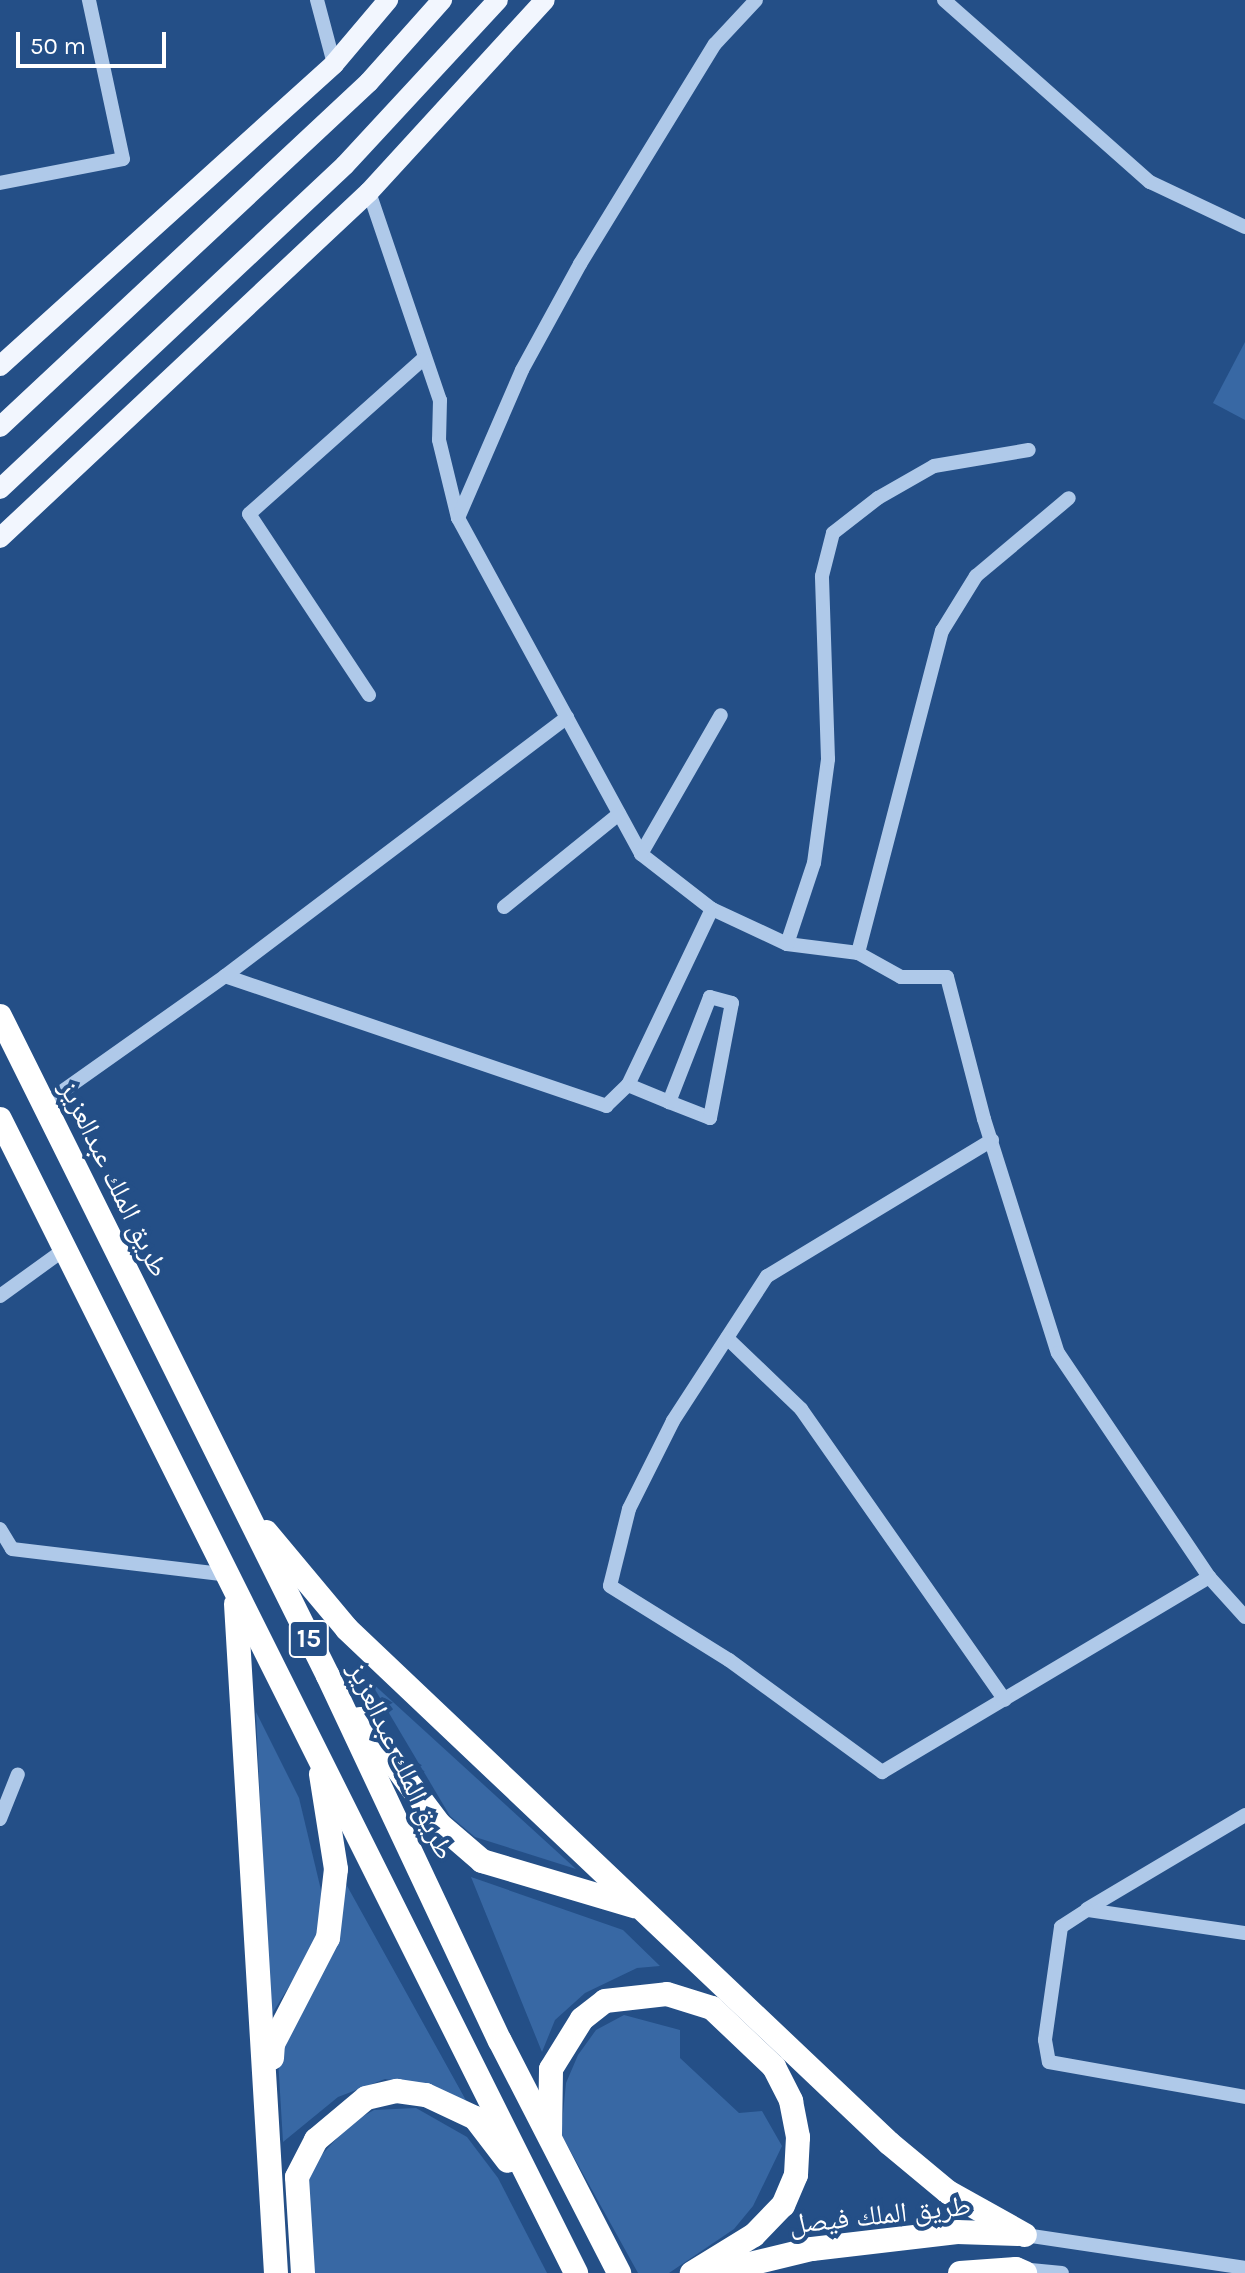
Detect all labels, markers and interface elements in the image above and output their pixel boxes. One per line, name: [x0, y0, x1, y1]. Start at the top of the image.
scale bar: [20, 16, 170, 66]
text: 50 m: [30, 32, 86, 60]
street label: طريق الملك عبدالعزيز: [52, 1075, 176, 1283]
road number: 15: [287, 1617, 331, 1661]
street label: طريق الملك عبدالعزيز: [340, 1657, 462, 1865]
street label: طريق الملك فيصل: [788, 2189, 972, 2241]

